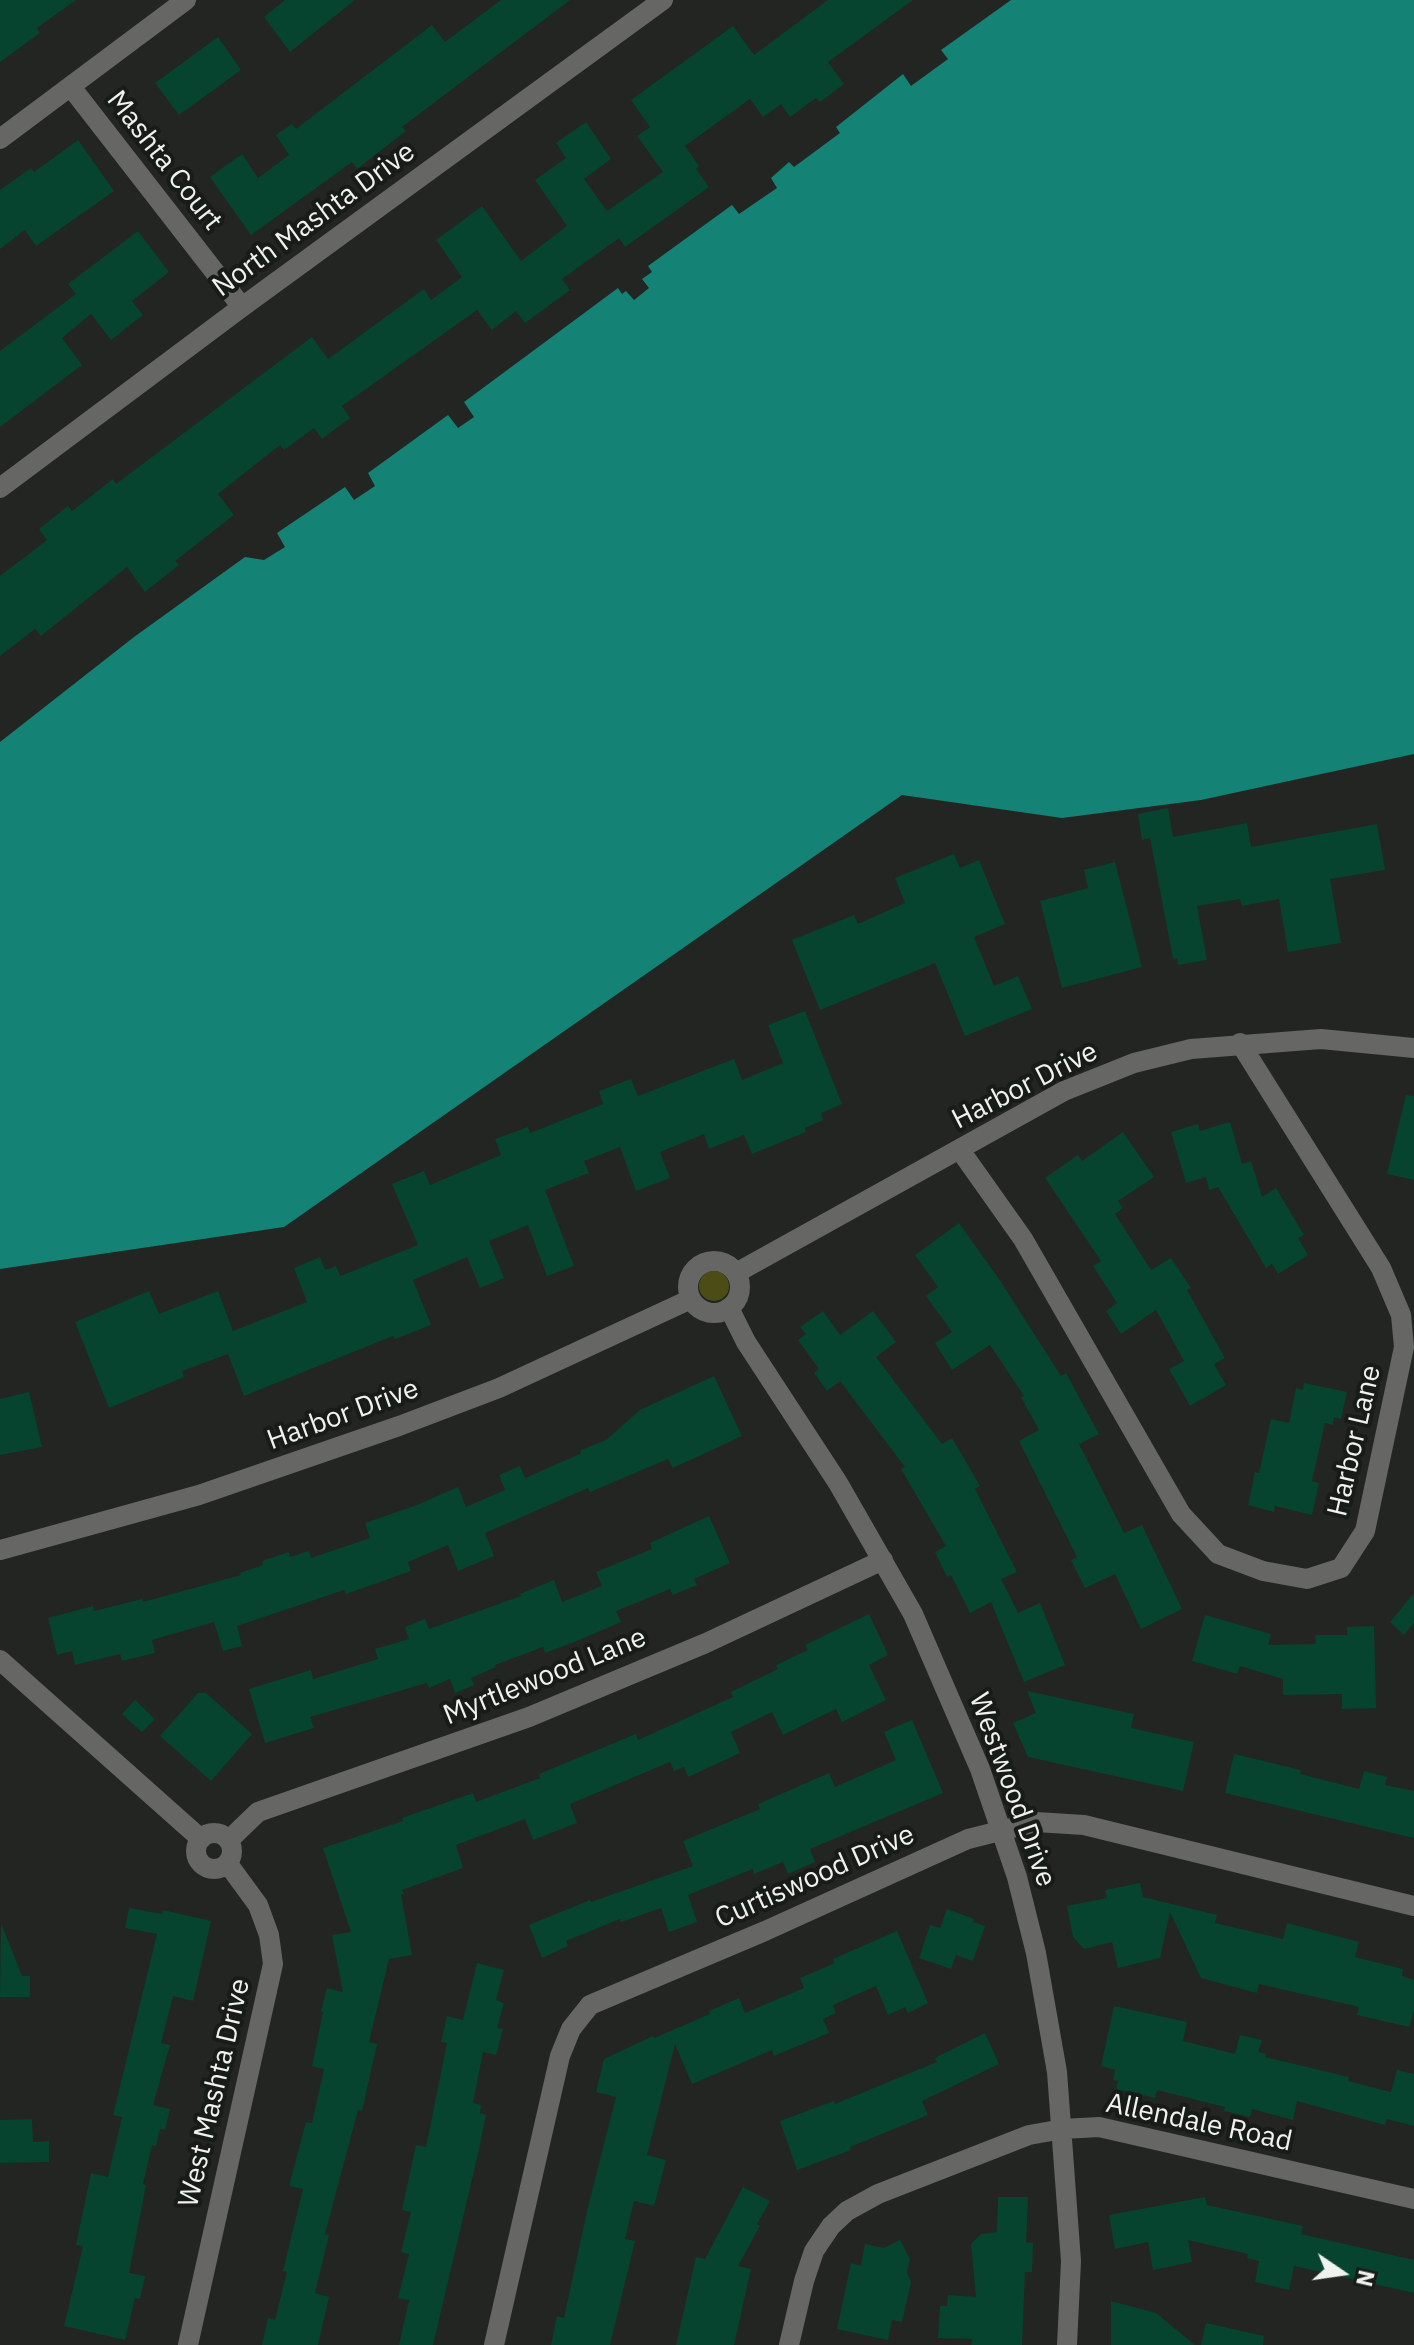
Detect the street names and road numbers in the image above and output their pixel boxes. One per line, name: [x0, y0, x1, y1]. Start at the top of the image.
street label: Mashta Court: [99, 85, 229, 237]
street label: North Mashta Drive: [206, 135, 422, 305]
street label: Harbor Drive: [947, 1035, 1103, 1137]
street label: Harbor Lane: [1321, 1362, 1389, 1520]
street label: Harbor Drive: [263, 1372, 423, 1458]
street label: Myrtlewood Lane: [439, 1621, 651, 1733]
street label: Westwood Drive: [961, 1689, 1063, 1891]
street label: Curtiswood Drive: [710, 1818, 920, 1936]
street label: West Mashta Drive: [172, 1976, 258, 2210]
street label: Allendale Road: [1103, 2087, 1295, 2159]

